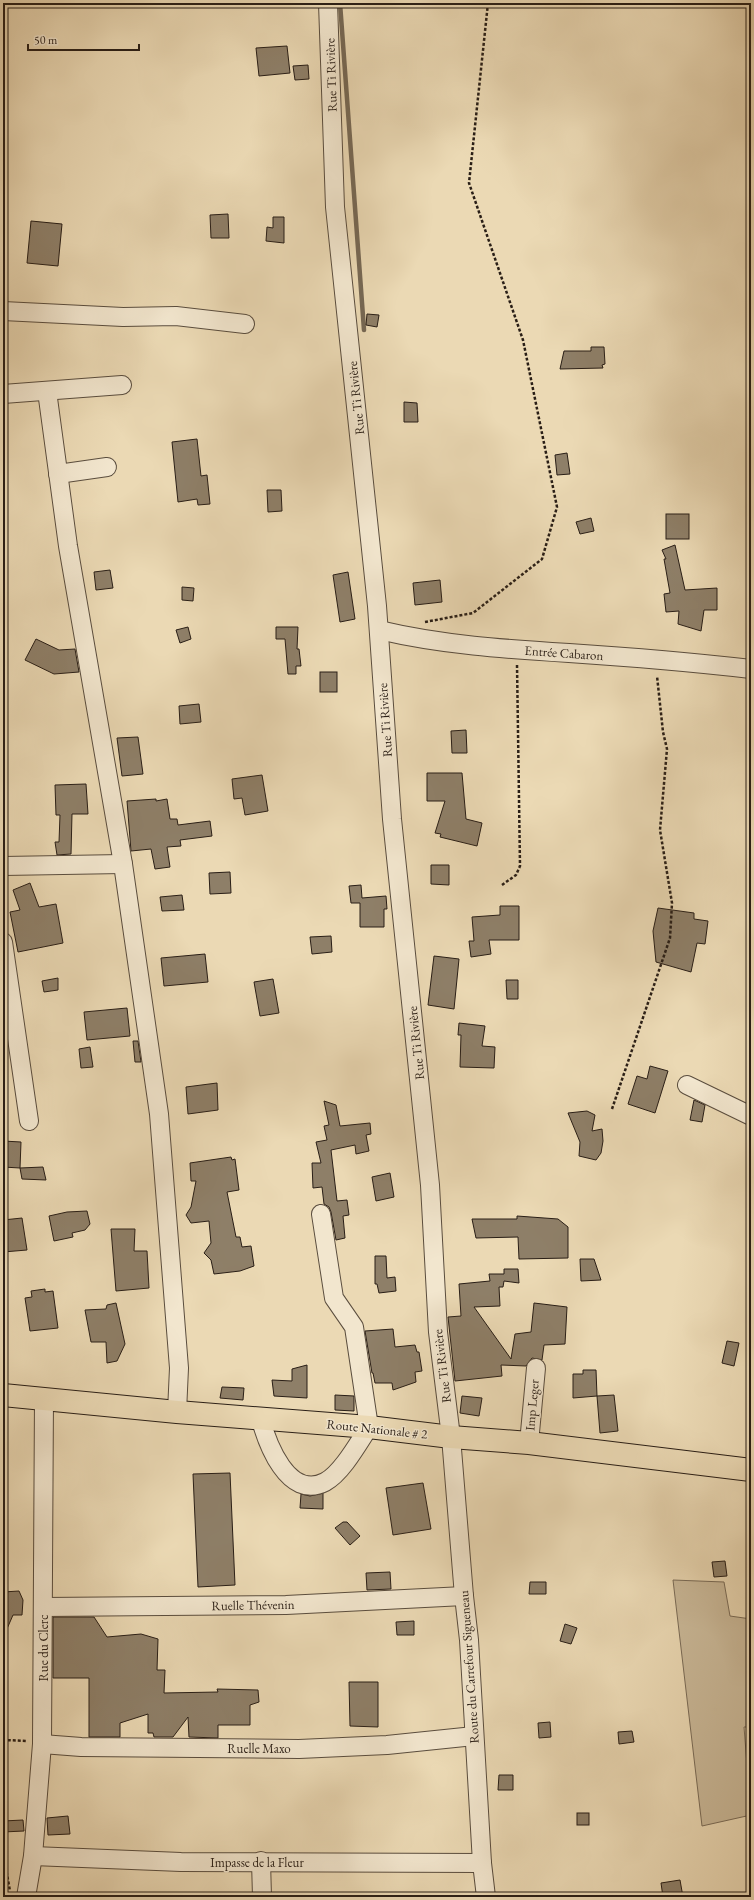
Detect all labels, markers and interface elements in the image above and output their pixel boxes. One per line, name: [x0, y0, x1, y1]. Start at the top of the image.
scale bar: [28, 26, 139, 52]
text: 50 m: [34, 32, 58, 48]
street label: Rue Ti Rivière: [321, 38, 341, 112]
street label: Rue Ti Rivière: [344, 360, 368, 436]
street label: Entrée Cabaron: [524, 642, 604, 664]
street label: Rue Ti Rivière: [374, 682, 396, 758]
street label: Rue Ti Rivière: [404, 1005, 428, 1081]
street label: Rue Ti Rivière: [429, 1328, 455, 1404]
street label: Imp Leger: [521, 1378, 543, 1431]
street label: Route Nationale # 2: [326, 1415, 429, 1443]
street label: Route du Carrefour Sigueneau: [455, 1590, 483, 1744]
street label: Ruelle Thévenin: [211, 1596, 295, 1614]
street label: Rue du Clerc: [35, 1615, 52, 1681]
street label: Ruelle Maxo: [227, 1740, 291, 1757]
street label: Impasse de la Fleur: [210, 1854, 304, 1871]

